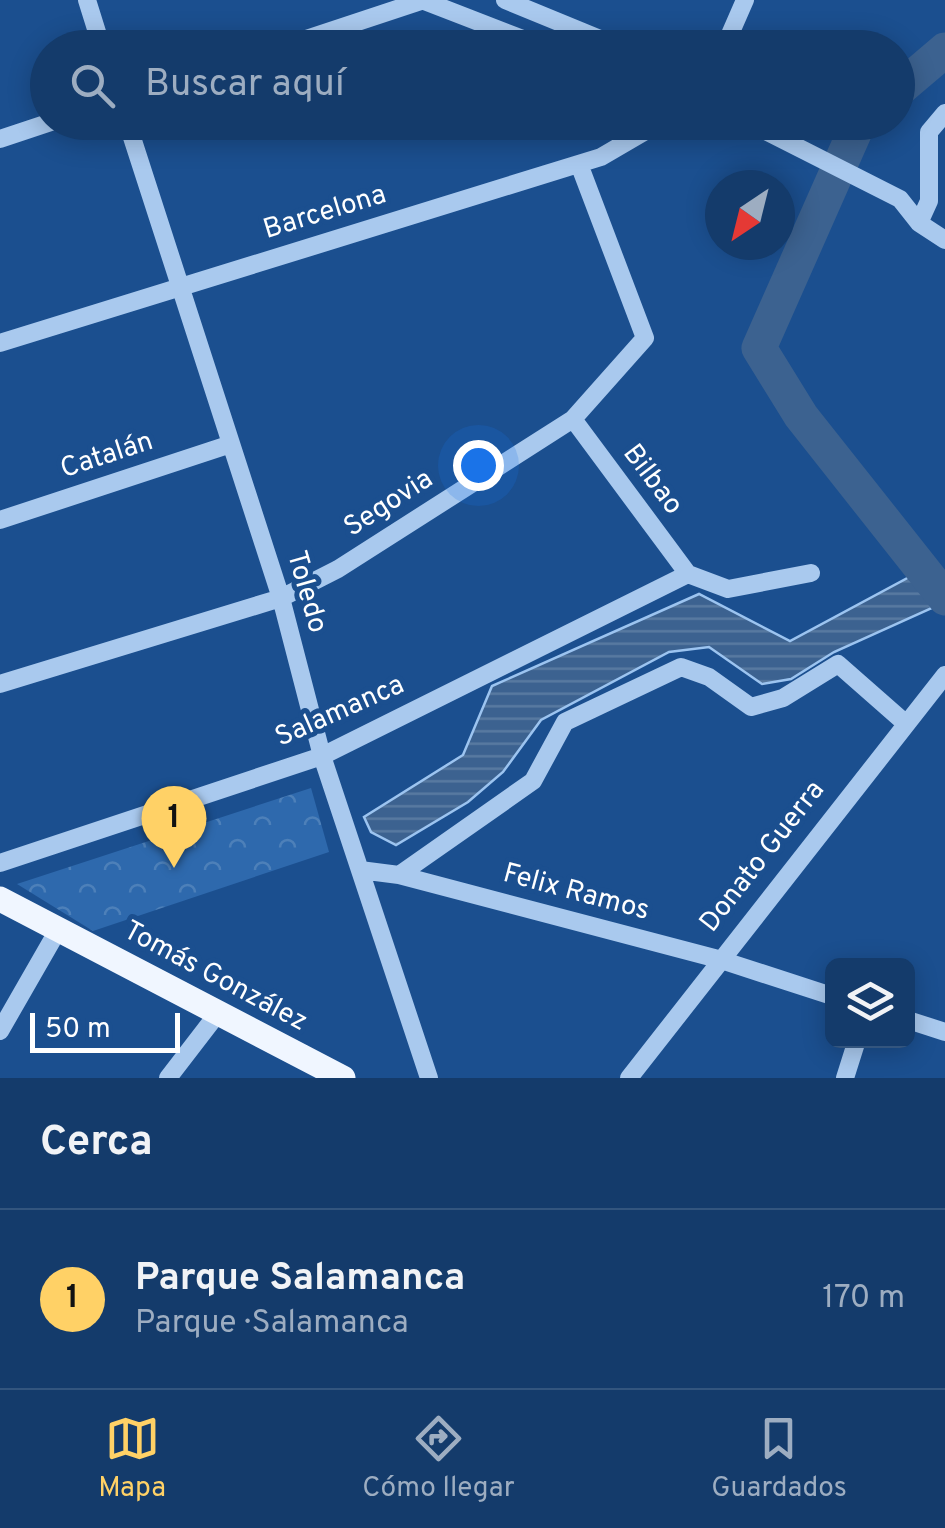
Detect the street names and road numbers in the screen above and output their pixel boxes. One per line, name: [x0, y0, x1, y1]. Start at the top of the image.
street label: Barcelona: [259, 177, 391, 249]
street label: Catalán: [56, 424, 158, 488]
street label: Bilbao: [614, 437, 690, 523]
street label: Segovia: [338, 462, 440, 546]
street label: Toledo: [277, 547, 335, 637]
street label: Salamanca: [270, 668, 410, 756]
street label: Donato Guerra: [692, 774, 834, 940]
street label: Felix Ramos: [499, 856, 653, 930]
street label: Tomás González: [117, 913, 313, 1041]

